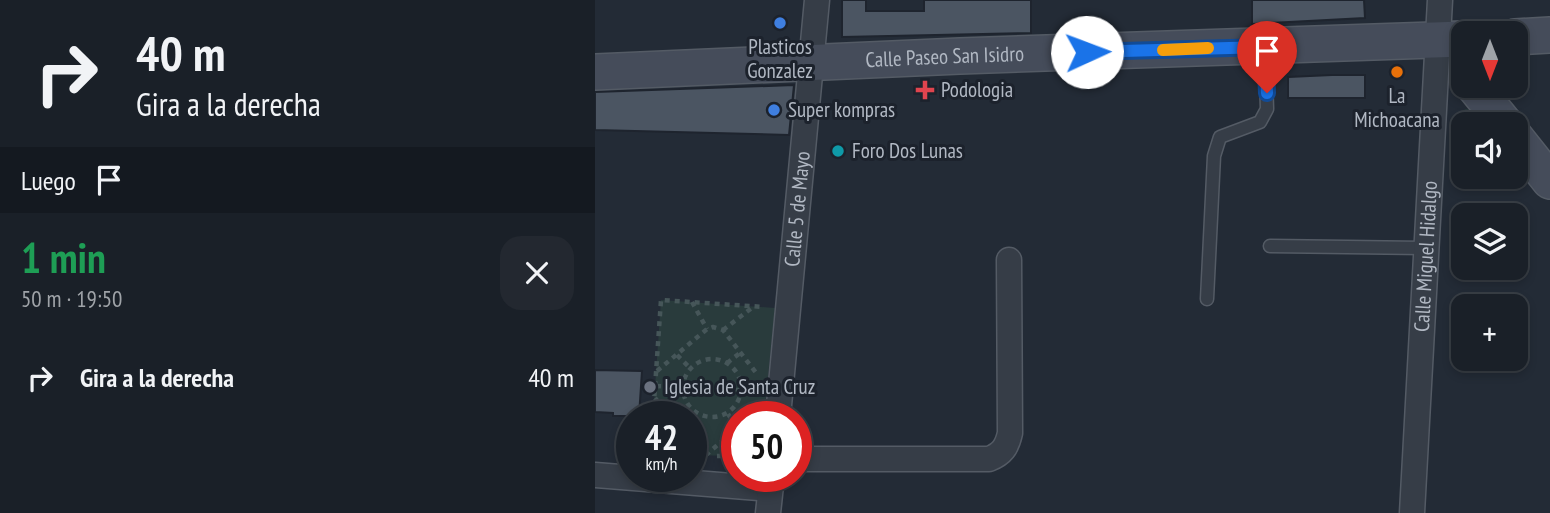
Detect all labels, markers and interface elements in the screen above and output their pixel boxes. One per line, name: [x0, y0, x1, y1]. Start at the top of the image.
marker: Plasticos Gonzalez: [772, 15, 788, 31]
position arrow: [1050, 15, 1124, 89]
text: 40 m: [136, 21, 225, 85]
pin: [1237, 21, 1297, 93]
north arrow: [1451, 21, 1528, 98]
map controls: [1451, 21, 1528, 371]
icon: right: [21, 28, 112, 119]
icon: arrive: [1248, 32, 1286, 70]
place label: Plasticos Gonzalez: [747, 33, 813, 84]
street label: Calle Paseo San Isidro: [865, 40, 1024, 73]
marker: La Michoacana: [1389, 64, 1405, 80]
place label: Podologia: [941, 76, 1013, 103]
marker: Podologia: [915, 80, 935, 100]
place label: La Michoacana: [1354, 82, 1440, 133]
text: Gira a la derecha: [136, 83, 321, 125]
place label: Super kompras: [788, 96, 895, 123]
marker: Super kompras: [766, 102, 782, 118]
button: sound: [1451, 112, 1528, 189]
place label: Foro Dos Lunas: [852, 137, 963, 164]
marker: Foro Dos Lunas: [830, 143, 846, 159]
street label: Calle 5 de Mayo: [778, 150, 816, 268]
icon: arrive: [90, 161, 128, 199]
text: Luego: [21, 164, 76, 197]
street label: Calle Miguel Hidalgo: [1408, 180, 1443, 333]
button: layers: [1451, 203, 1528, 280]
text: 1 min: [21, 230, 106, 285]
button: close: [500, 236, 574, 310]
text: 50 m · 19:50: [21, 284, 122, 313]
button: +: [1451, 294, 1528, 371]
icon: right: [21, 359, 59, 397]
text: Gira a la derecha: [80, 361, 234, 394]
text: 40 m: [528, 361, 574, 394]
place label: Iglesia de Santa Cruz: [664, 373, 815, 400]
marker: Iglesia de Santa Cruz: [642, 379, 658, 395]
speed limit sign: 50: [721, 401, 812, 492]
text: 42: [645, 414, 678, 460]
text: km/h: [646, 452, 677, 475]

